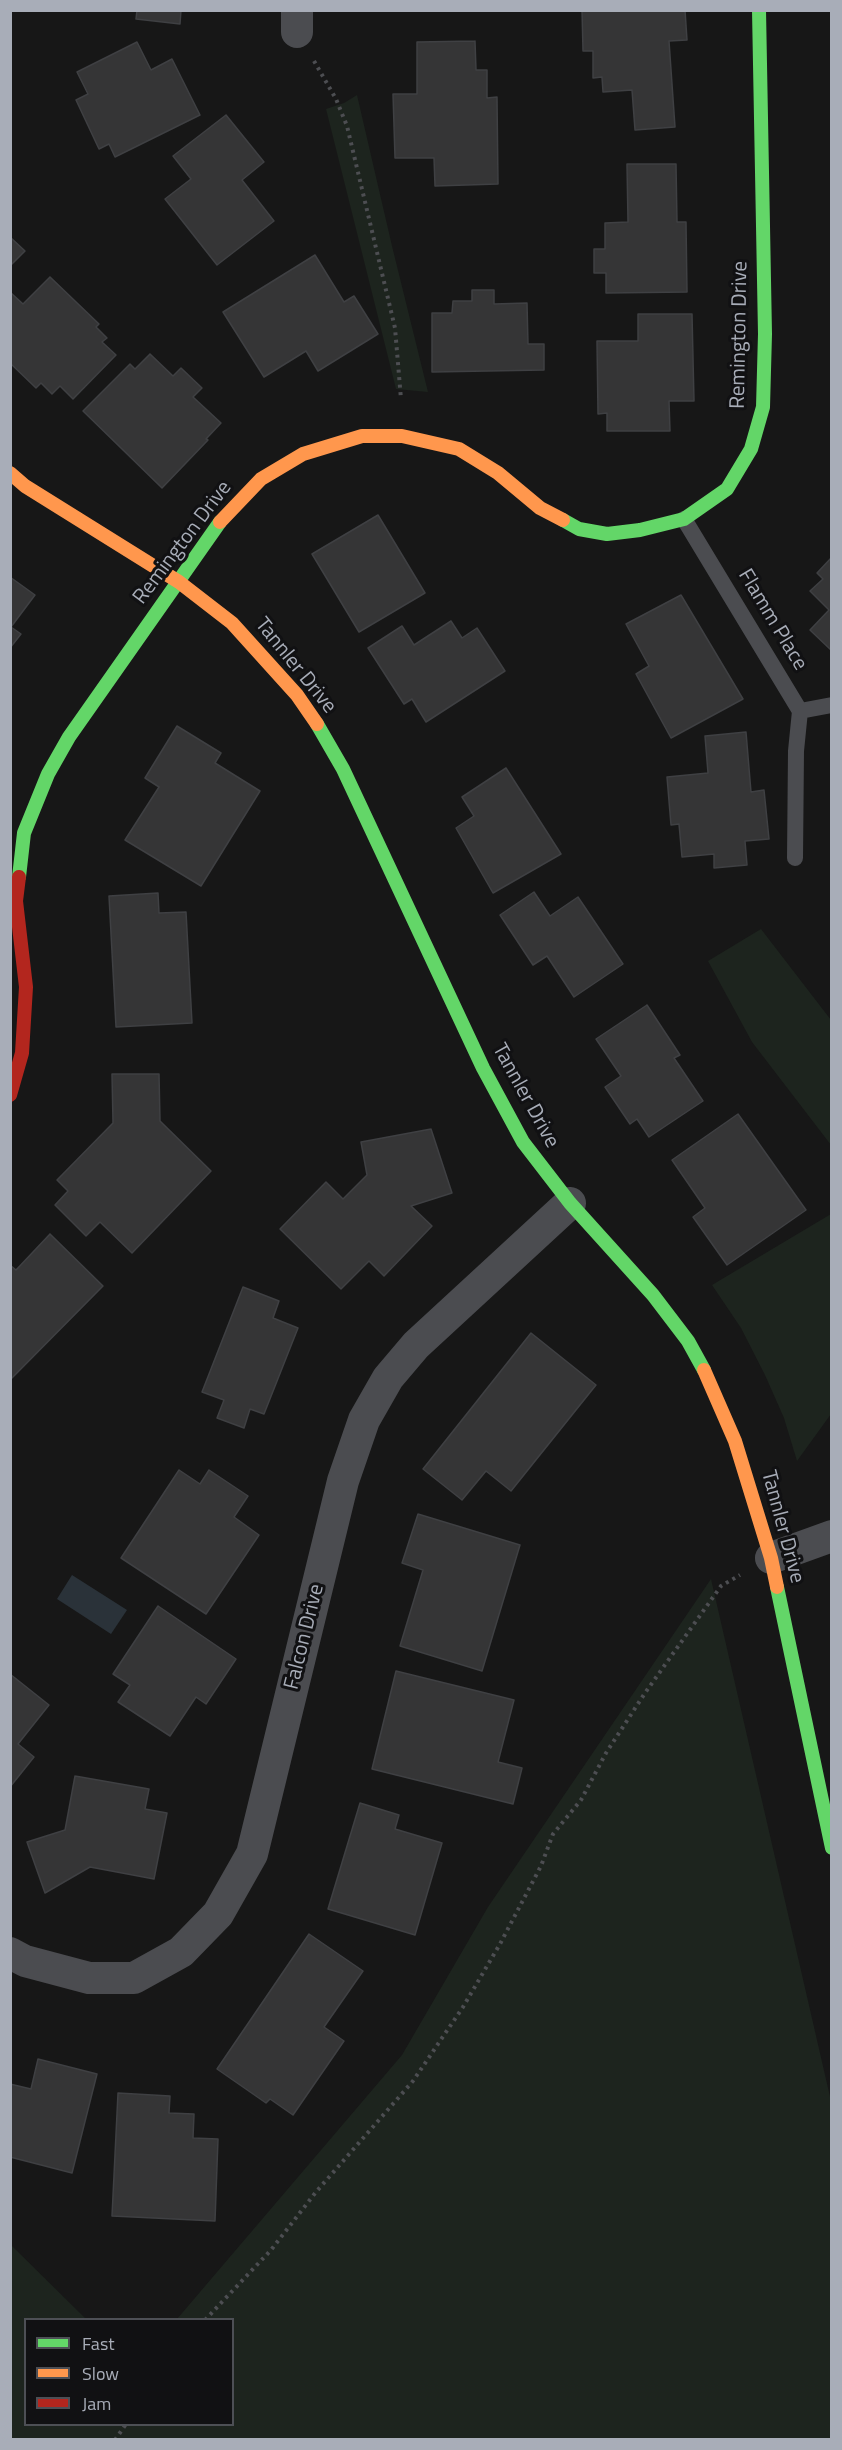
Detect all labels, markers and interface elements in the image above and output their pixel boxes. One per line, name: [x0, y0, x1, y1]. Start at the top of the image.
street label: Remington Drive: [726, 261, 754, 409]
street label: Remington Drive: [128, 476, 238, 610]
street label: Flamm Place: [732, 565, 812, 675]
street label: Tannler Drive: [249, 613, 341, 719]
street label: Tannler Drive: [486, 1039, 564, 1153]
street label: Tannler Drive: [755, 1468, 809, 1586]
street label: Falcon Drive: [280, 1582, 330, 1692]
legend: [24, 2318, 234, 2426]
text: Fast: [82, 2330, 115, 2357]
text: Slow: [82, 2360, 119, 2387]
text: Jam: [82, 2390, 111, 2417]

